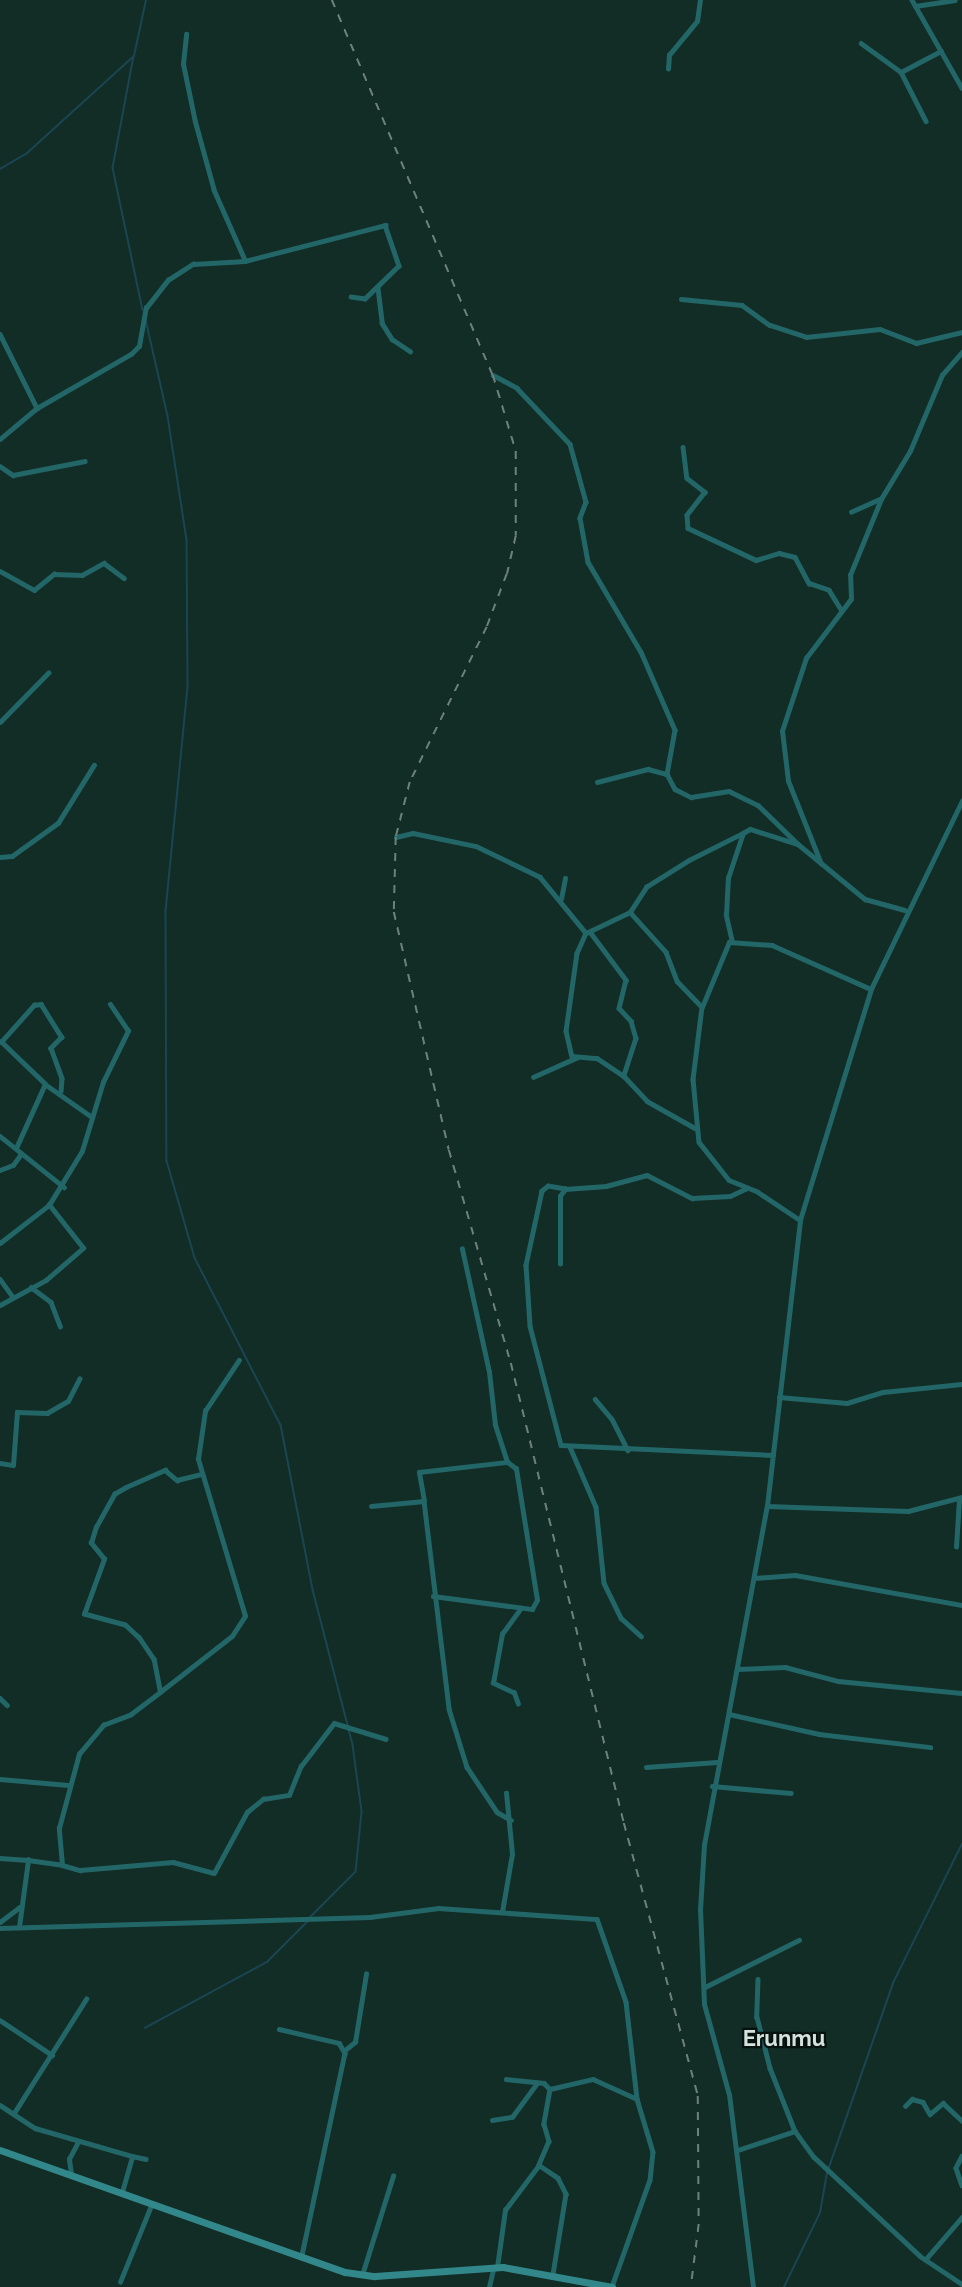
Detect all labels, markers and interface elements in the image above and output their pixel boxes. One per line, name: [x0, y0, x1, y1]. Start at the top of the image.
district label: Erunmu: [743, 2026, 825, 2052]

